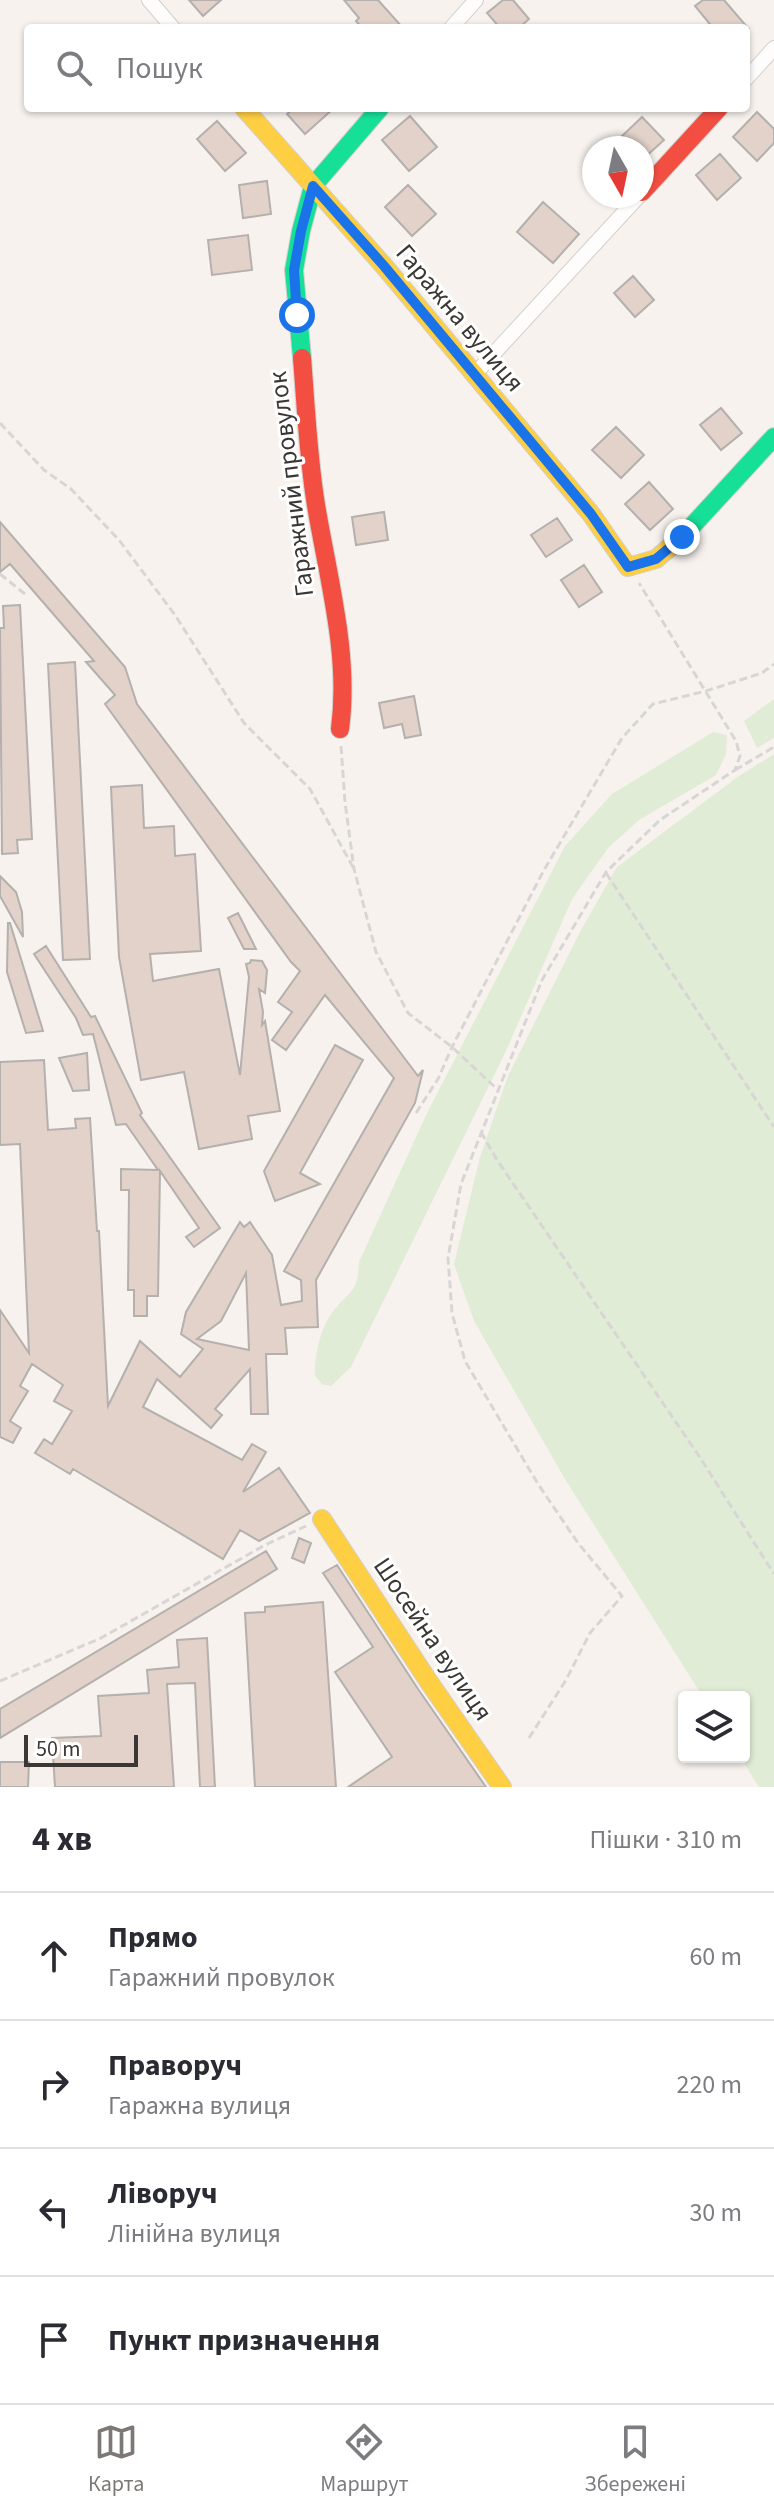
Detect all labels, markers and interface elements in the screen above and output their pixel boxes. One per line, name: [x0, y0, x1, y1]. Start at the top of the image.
search box: [24, 24, 750, 112]
icon: search: [52, 46, 96, 90]
text: Пошук: [116, 47, 203, 90]
north arrow: [582, 136, 654, 208]
street label: Гаражна вулиця: [387, 236, 533, 400]
route start: [279, 297, 315, 333]
street label: Гаражний провулок: [259, 369, 323, 599]
route end: [664, 519, 700, 555]
street label: Шосейна вулиця: [364, 1550, 502, 1728]
map controls: [678, 1691, 750, 1763]
button: layers: [678, 1691, 750, 1763]
scale bar: [24, 1731, 138, 1767]
text: 50 m: [36, 1733, 81, 1765]
text: 4 хв: [32, 1815, 92, 1864]
text: Пішки · 310 m: [589, 1821, 742, 1858]
text: Прямо: [108, 1916, 198, 1959]
icon: ahead: [32, 1934, 76, 1978]
text: 60 m: [689, 1938, 742, 1975]
text: Гаражний провулок: [108, 1959, 335, 1996]
text: Праворуч: [108, 2044, 242, 2087]
icon: right: [32, 2062, 76, 2106]
text: 220 m: [676, 2066, 742, 2103]
text: Гаражна вулиця: [108, 2087, 291, 2124]
text: Ліворуч: [108, 2172, 218, 2215]
icon: left: [32, 2190, 76, 2234]
text: 30 m: [689, 2194, 742, 2231]
text: Лінійна вулиця: [108, 2215, 281, 2252]
icon: arrive: [32, 2318, 76, 2362]
text: Пункт призначення: [108, 2319, 380, 2362]
tab: Карта: [88, 2420, 144, 2500]
tab: Маршрут: [320, 2420, 409, 2500]
tab: Збережені: [585, 2420, 686, 2500]

